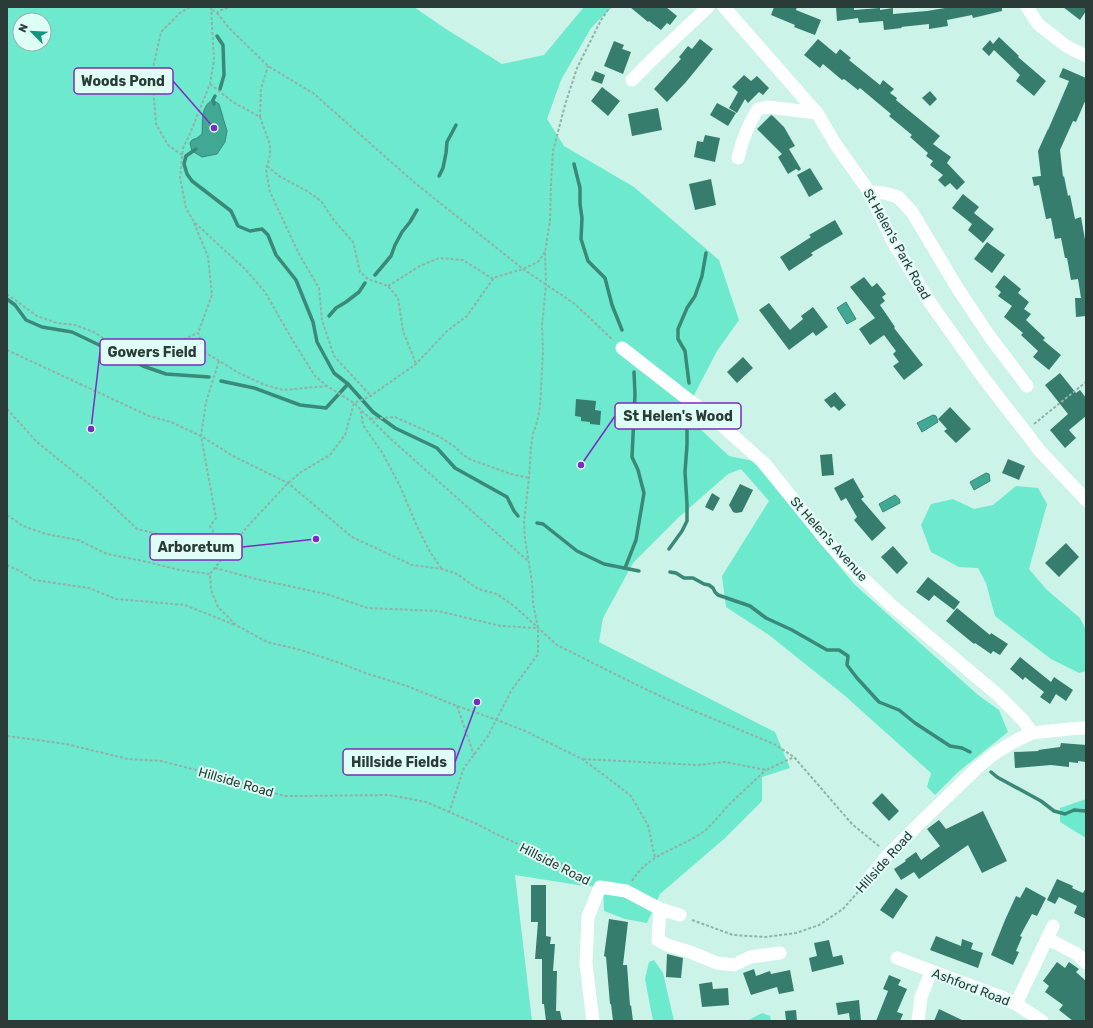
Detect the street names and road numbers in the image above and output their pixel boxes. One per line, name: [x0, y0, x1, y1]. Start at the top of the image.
street label: St Helen's Park Road: [860, 186, 934, 302]
street label: St Helen's Avenue: [787, 494, 871, 584]
street label: Hillside Road: [197, 764, 275, 800]
street label: Hillside Road: [852, 828, 916, 896]
street label: Hillside Road: [517, 840, 593, 888]
street label: Ashford Road: [930, 965, 1012, 1009]

